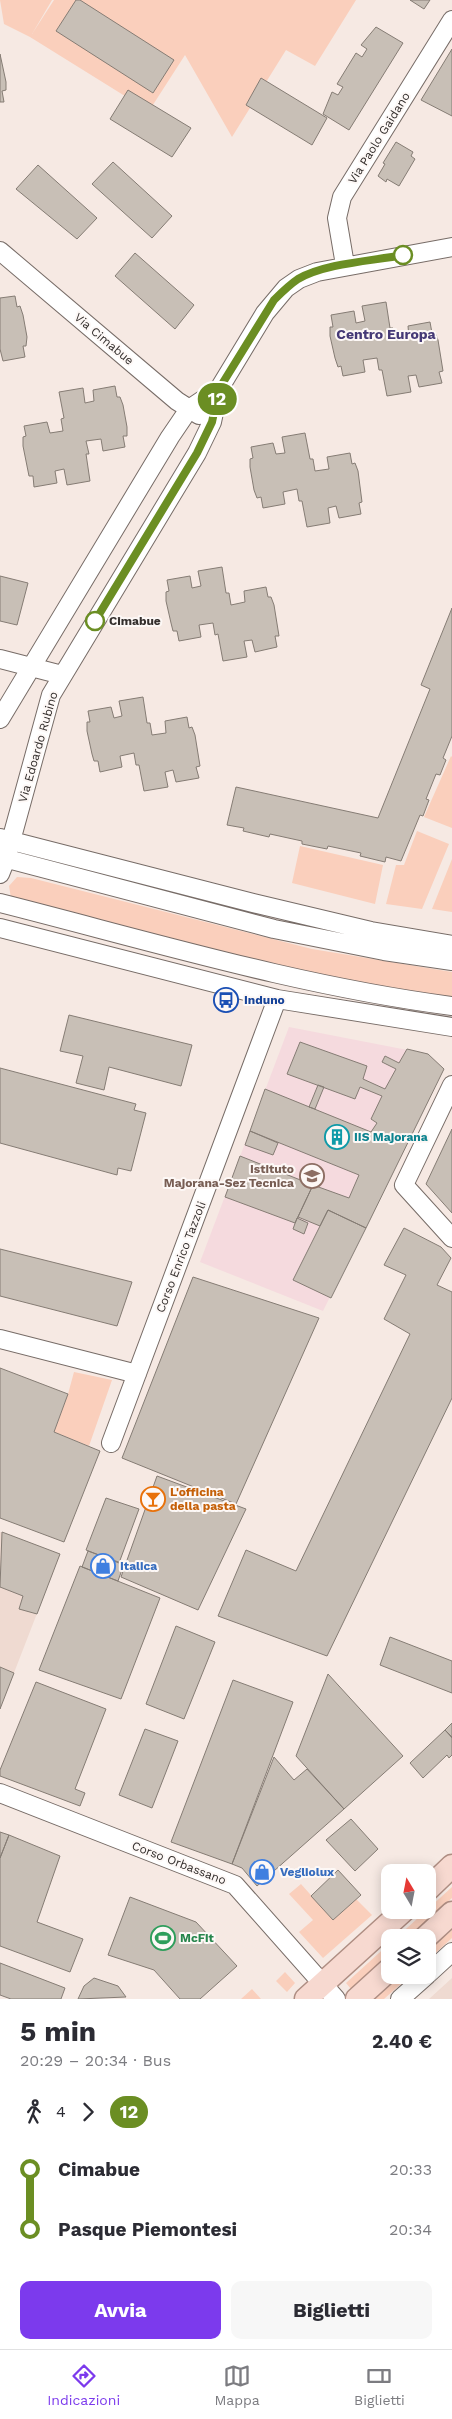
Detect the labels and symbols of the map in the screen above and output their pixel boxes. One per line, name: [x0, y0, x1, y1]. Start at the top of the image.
street label: Via Paolo Gaidano: [345, 90, 413, 186]
unlabelled marker: [393, 245, 413, 265]
street label: Via Cimabue: [72, 310, 137, 368]
district label: Centro Europa: [336, 326, 437, 342]
line badge: 12: [194, 383, 240, 415]
marker: Cimabue: [85, 611, 105, 631]
place label: Cimabue: [109, 614, 161, 628]
street label: Via Edoardo Rubino: [15, 690, 61, 804]
bus stop icon: Induno: [213, 987, 239, 1013]
place label: Induno: [244, 993, 285, 1007]
building icon: IIS Majorana: [324, 1124, 350, 1150]
place label: IIS Majorana: [354, 1130, 428, 1144]
place label: Istituto Majorana-Sez Tecnica: [164, 1162, 294, 1190]
school or university icon: Istituto Majorana-Sez Tecnica: [299, 1163, 325, 1189]
street label: Corso Enrico Tazzoli: [153, 1199, 209, 1315]
place label: L'officina della pasta: [170, 1485, 236, 1513]
bar icon: L'officina della pasta: [140, 1486, 166, 1512]
shop icon: Italica: [90, 1553, 116, 1579]
place label: Italica: [120, 1559, 157, 1573]
street label: Corso Orbassano: [130, 1839, 228, 1887]
shop icon: Vegliolux: [249, 1859, 275, 1885]
north arrow: [381, 1864, 436, 1919]
place label: Vegliolux: [280, 1865, 334, 1879]
sports icon: McFit: [150, 1925, 176, 1951]
place label: McFit: [180, 1931, 215, 1945]

